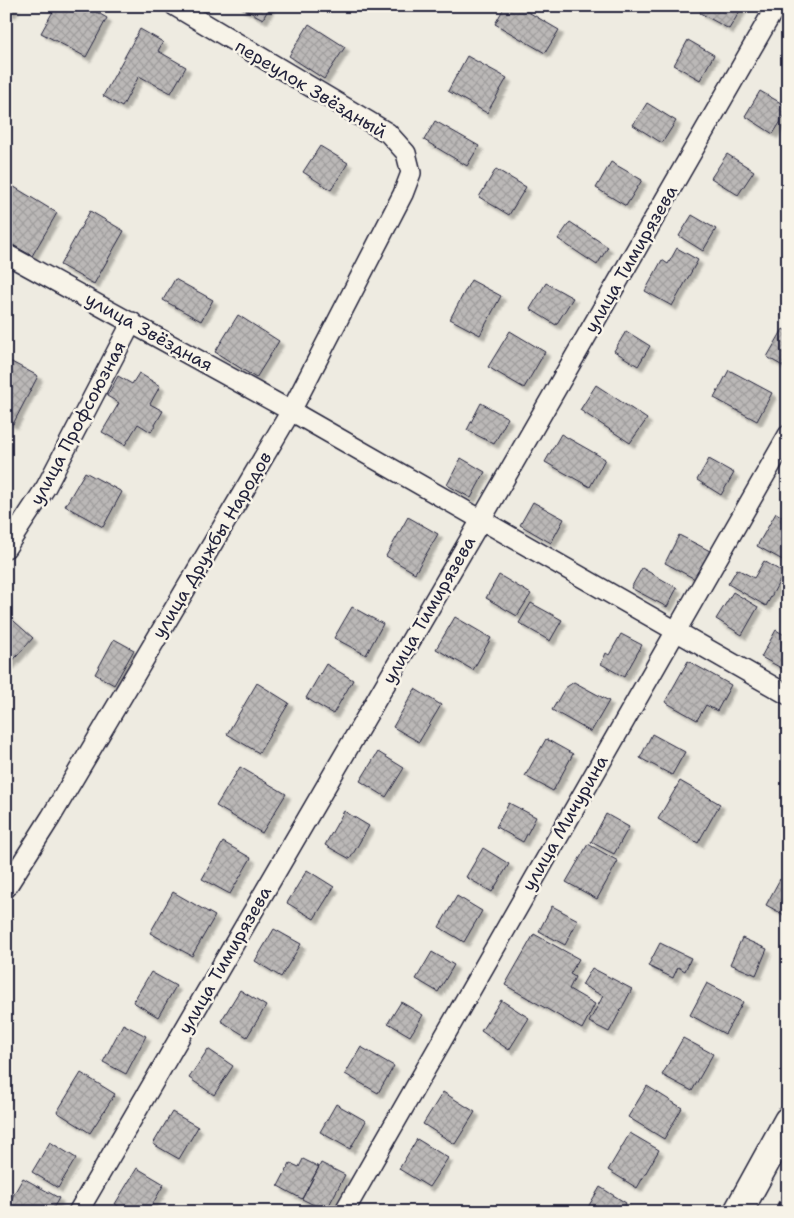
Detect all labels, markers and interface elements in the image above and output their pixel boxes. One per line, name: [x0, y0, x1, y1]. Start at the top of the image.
street label: переулок Звёздный: [231, 34, 392, 144]
street label: улица Тимирязева: [579, 181, 683, 337]
street label: улица Звёздная: [81, 287, 217, 377]
street label: улица Профсоюзная: [25, 337, 131, 509]
street label: улица Дружбы Народов: [147, 447, 277, 643]
street label: улица Тимирязева: [377, 532, 481, 688]
street label: улица Мичурина: [516, 751, 614, 895]
street label: улица Тимирязева: [173, 882, 277, 1038]

